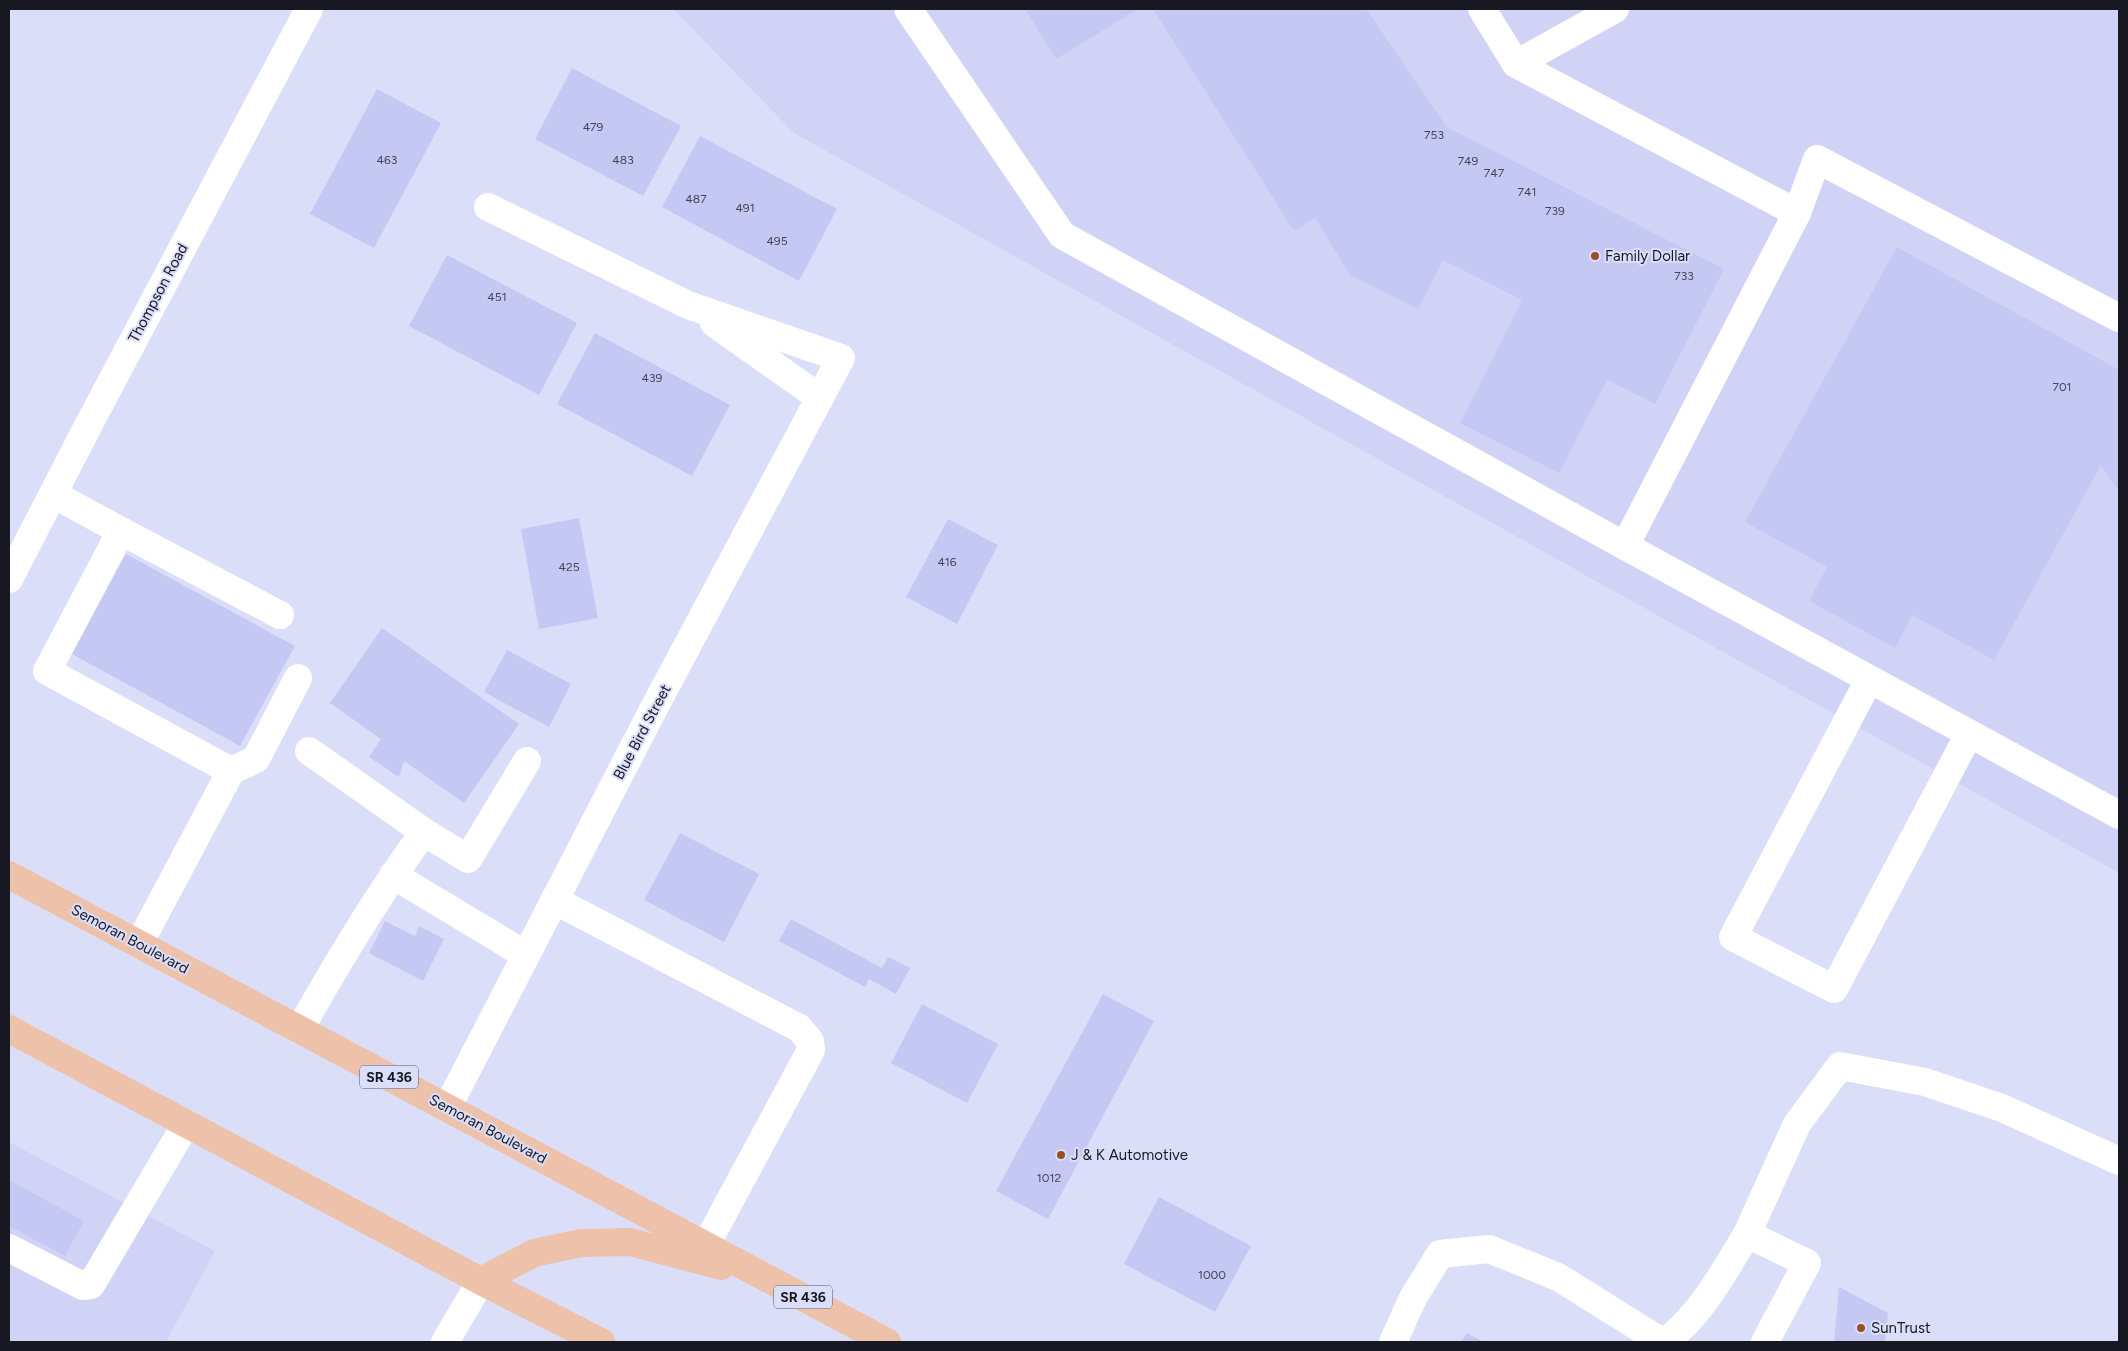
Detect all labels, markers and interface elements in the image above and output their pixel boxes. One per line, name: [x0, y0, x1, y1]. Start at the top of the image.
house number: 479: [583, 120, 604, 134]
house number: 753: [1424, 128, 1444, 142]
house number: 463: [377, 153, 397, 167]
house number: 483: [612, 153, 634, 167]
house number: 749: [1458, 154, 1479, 168]
house number: 747: [1484, 166, 1505, 180]
house number: 741: [1518, 185, 1536, 199]
house number: 487: [685, 192, 707, 206]
house number: 491: [735, 201, 755, 215]
house number: 739: [1545, 204, 1565, 218]
house number: 495: [766, 234, 788, 248]
street label: Thompson Road: [124, 241, 192, 345]
place label: Family Dollar: [1605, 247, 1690, 265]
marker: Family Dollar: [1589, 250, 1601, 262]
house number: 733: [1674, 269, 1694, 283]
house number: 451: [487, 290, 507, 304]
house number: 439: [642, 371, 663, 385]
house number: 701: [2052, 380, 2072, 394]
house number: 416: [937, 555, 957, 569]
house number: 425: [558, 560, 580, 574]
street label: Blue Bird Street: [609, 681, 675, 783]
street label: Semoran Boulevard: [68, 900, 192, 978]
road number: SR 436: [360, 1066, 418, 1088]
street label: Semoran Boulevard: [426, 1090, 550, 1168]
place label: J & K Automotive: [1071, 1146, 1188, 1164]
marker: J & K Automotive: [1055, 1149, 1067, 1161]
house number: 1012: [1037, 1171, 1061, 1185]
house number: 1000: [1198, 1268, 1226, 1282]
road number: SR 436: [774, 1285, 832, 1308]
place label: SunTrust: [1871, 1319, 1931, 1337]
marker: SunTrust: [1855, 1322, 1867, 1334]

